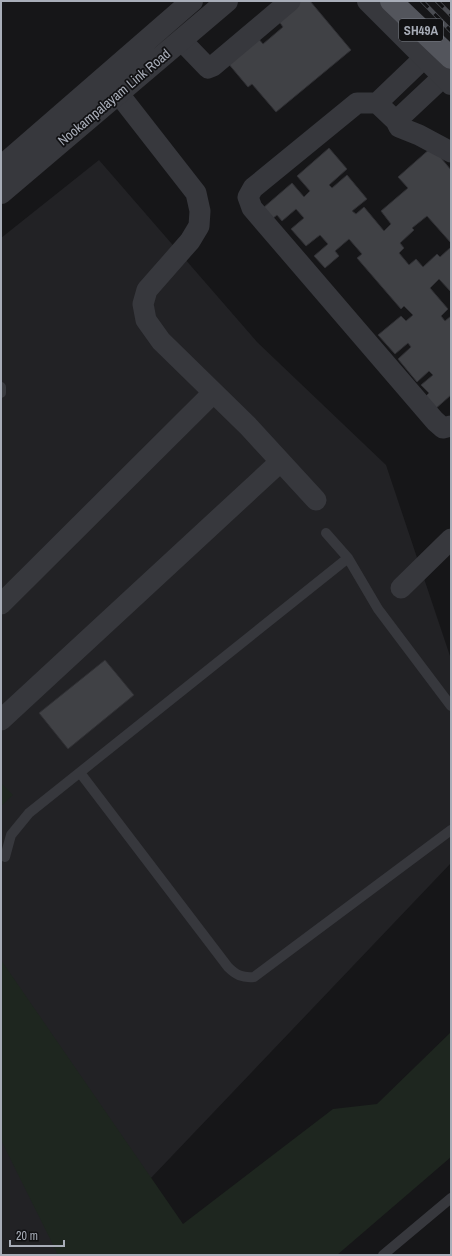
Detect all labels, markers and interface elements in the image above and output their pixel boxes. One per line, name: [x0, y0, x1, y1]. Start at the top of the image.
road number: SH49A: [399, 19, 443, 41]
street label: Nookampalayam Link Road: [54, 45, 174, 149]
scale bar: [10, 1222, 64, 1248]
text: 20 m: [16, 1228, 38, 1244]

